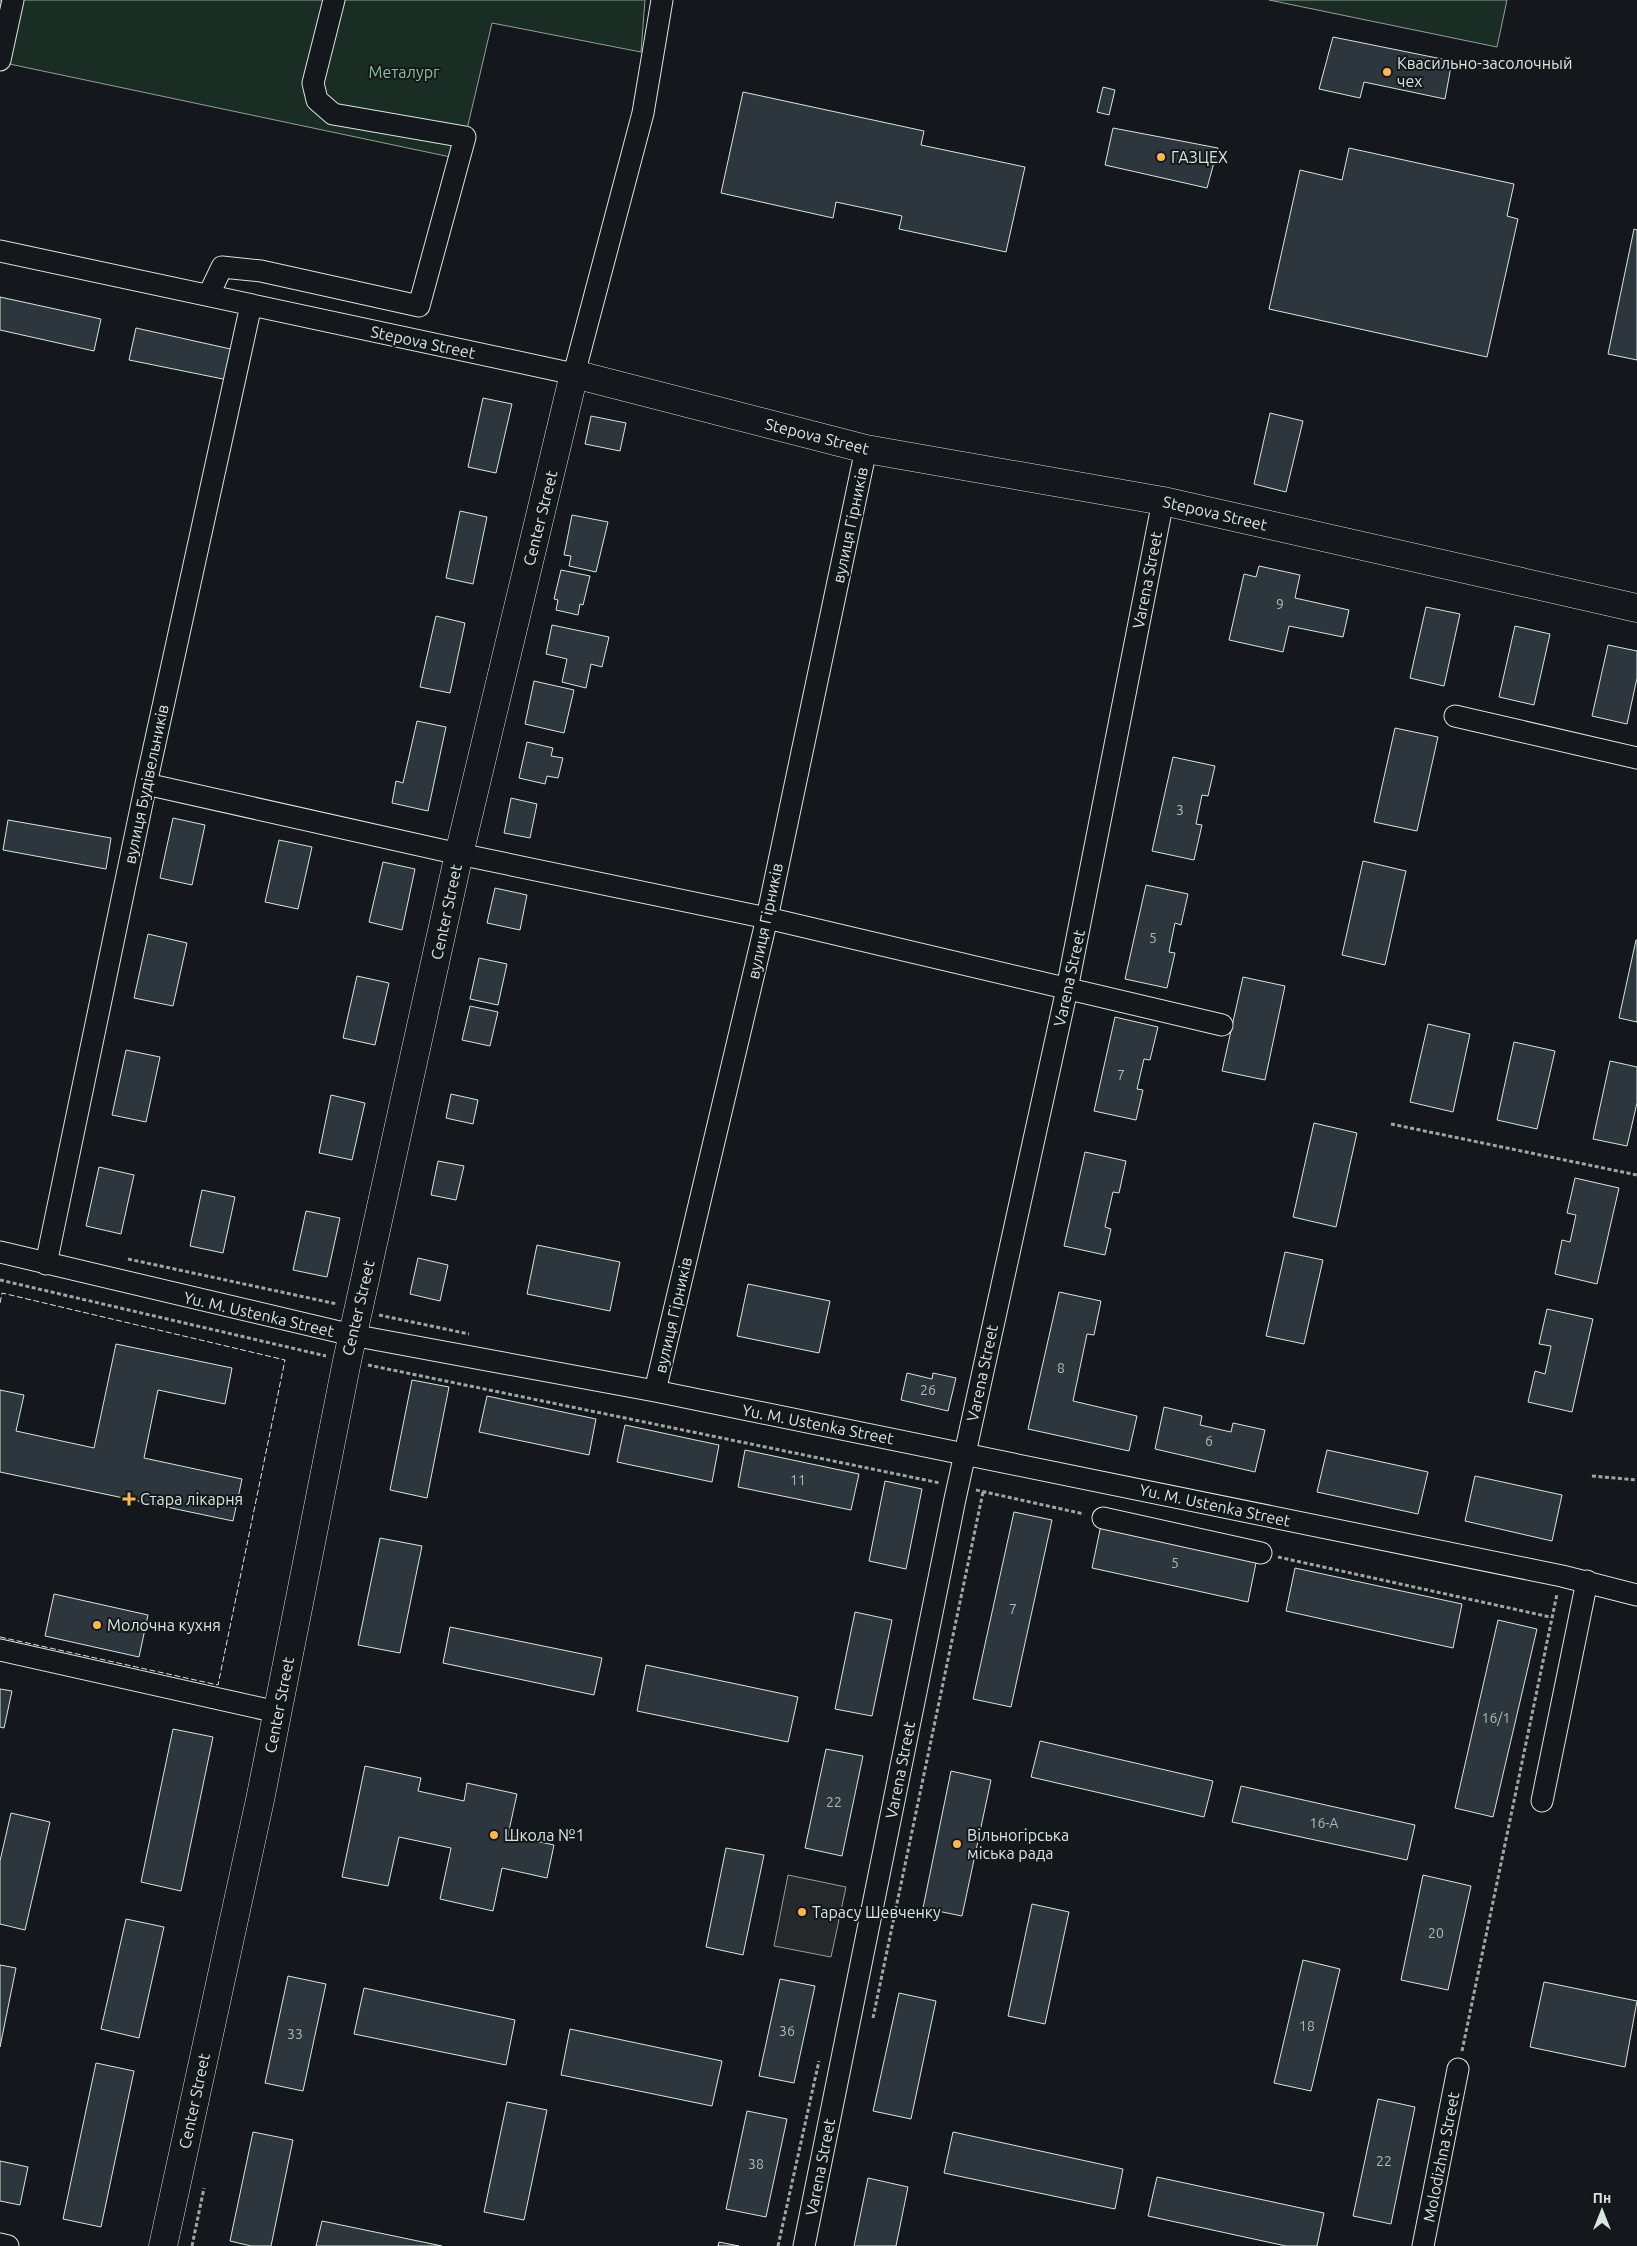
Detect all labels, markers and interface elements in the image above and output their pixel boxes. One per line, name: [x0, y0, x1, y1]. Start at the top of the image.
place label: Квасильно-засолочный чех: [1397, 54, 1572, 90]
park label: Металург: [369, 63, 440, 81]
marker: Квасильно-засолочный чех: [1381, 66, 1393, 78]
place label: ГАЗЦЕХ: [1171, 148, 1228, 166]
marker: ГАЗЦЕХ: [1155, 151, 1167, 163]
street label: Stepova Street: [369, 322, 478, 362]
street label: Stepova Street: [763, 414, 872, 458]
street label: вулиця Гірників: [829, 465, 871, 585]
street label: Center Street: [520, 468, 561, 567]
street label: Stepova Street: [1161, 492, 1270, 534]
street label: Varena Street: [1129, 529, 1165, 630]
house number: 9: [1276, 596, 1284, 612]
street label: вулиця Будівельників: [120, 703, 172, 865]
house number: 3: [1176, 802, 1184, 818]
street label: вулиця Гірників: [744, 861, 786, 981]
street label: Center Street: [427, 862, 465, 961]
street label: Varena Street: [1050, 927, 1088, 1028]
house number: 5: [1149, 930, 1157, 946]
house number: 7: [1117, 1067, 1125, 1083]
street label: вулиця Гірників: [651, 1255, 695, 1375]
street label: Center Street: [338, 1258, 378, 1357]
street label: Yu. M. Ustenka Street: [182, 1288, 337, 1340]
street label: Varena Street: [963, 1322, 1001, 1423]
house number: 8: [1057, 1360, 1065, 1376]
house number: 26: [920, 1382, 936, 1398]
street label: Yu. M. Ustenka Street: [741, 1400, 896, 1448]
house number: 6: [1205, 1433, 1213, 1449]
house number: 11: [790, 1472, 806, 1488]
street label: Yu. M. Ustenka Street: [1138, 1480, 1293, 1530]
place label: Стара лікарня: [140, 1490, 243, 1508]
marker: Стара лікарня: [122, 1492, 136, 1506]
house number: 5: [1171, 1555, 1179, 1571]
house number: 7: [1009, 1601, 1017, 1617]
place label: Молочна кухня: [107, 1616, 221, 1634]
marker: Молочна кухня: [91, 1619, 103, 1631]
street label: Center Street: [261, 1655, 297, 1754]
house number: 16/1: [1482, 1710, 1510, 1726]
street label: Varena Street: [882, 1719, 918, 1820]
house number: 22: [826, 1794, 842, 1810]
house number: 16-А: [1310, 1815, 1338, 1831]
place label: Школа №1: [504, 1826, 585, 1844]
place label: Вільногірська міська рада: [967, 1826, 1069, 1862]
marker: Школа №1: [488, 1829, 500, 1841]
marker: Вільногірська міська рада: [951, 1838, 963, 1850]
place label: Тарасу Шевченку: [812, 1903, 941, 1921]
marker: Тарасу Шевченку: [796, 1906, 808, 1918]
house number: 20: [1428, 1925, 1444, 1941]
house number: 18: [1299, 2018, 1315, 2034]
house number: 36: [779, 2023, 795, 2039]
house number: 33: [287, 2026, 303, 2042]
street label: Center Street: [175, 2051, 213, 2150]
street label: Molodizhna Street: [1420, 2090, 1463, 2224]
street label: Varena Street: [802, 2116, 838, 2217]
house number: 22: [1376, 2153, 1392, 2169]
house number: 38: [748, 2156, 764, 2172]
north arrow: [1577, 2186, 1627, 2236]
text: Пн: [1593, 2190, 1611, 2206]

